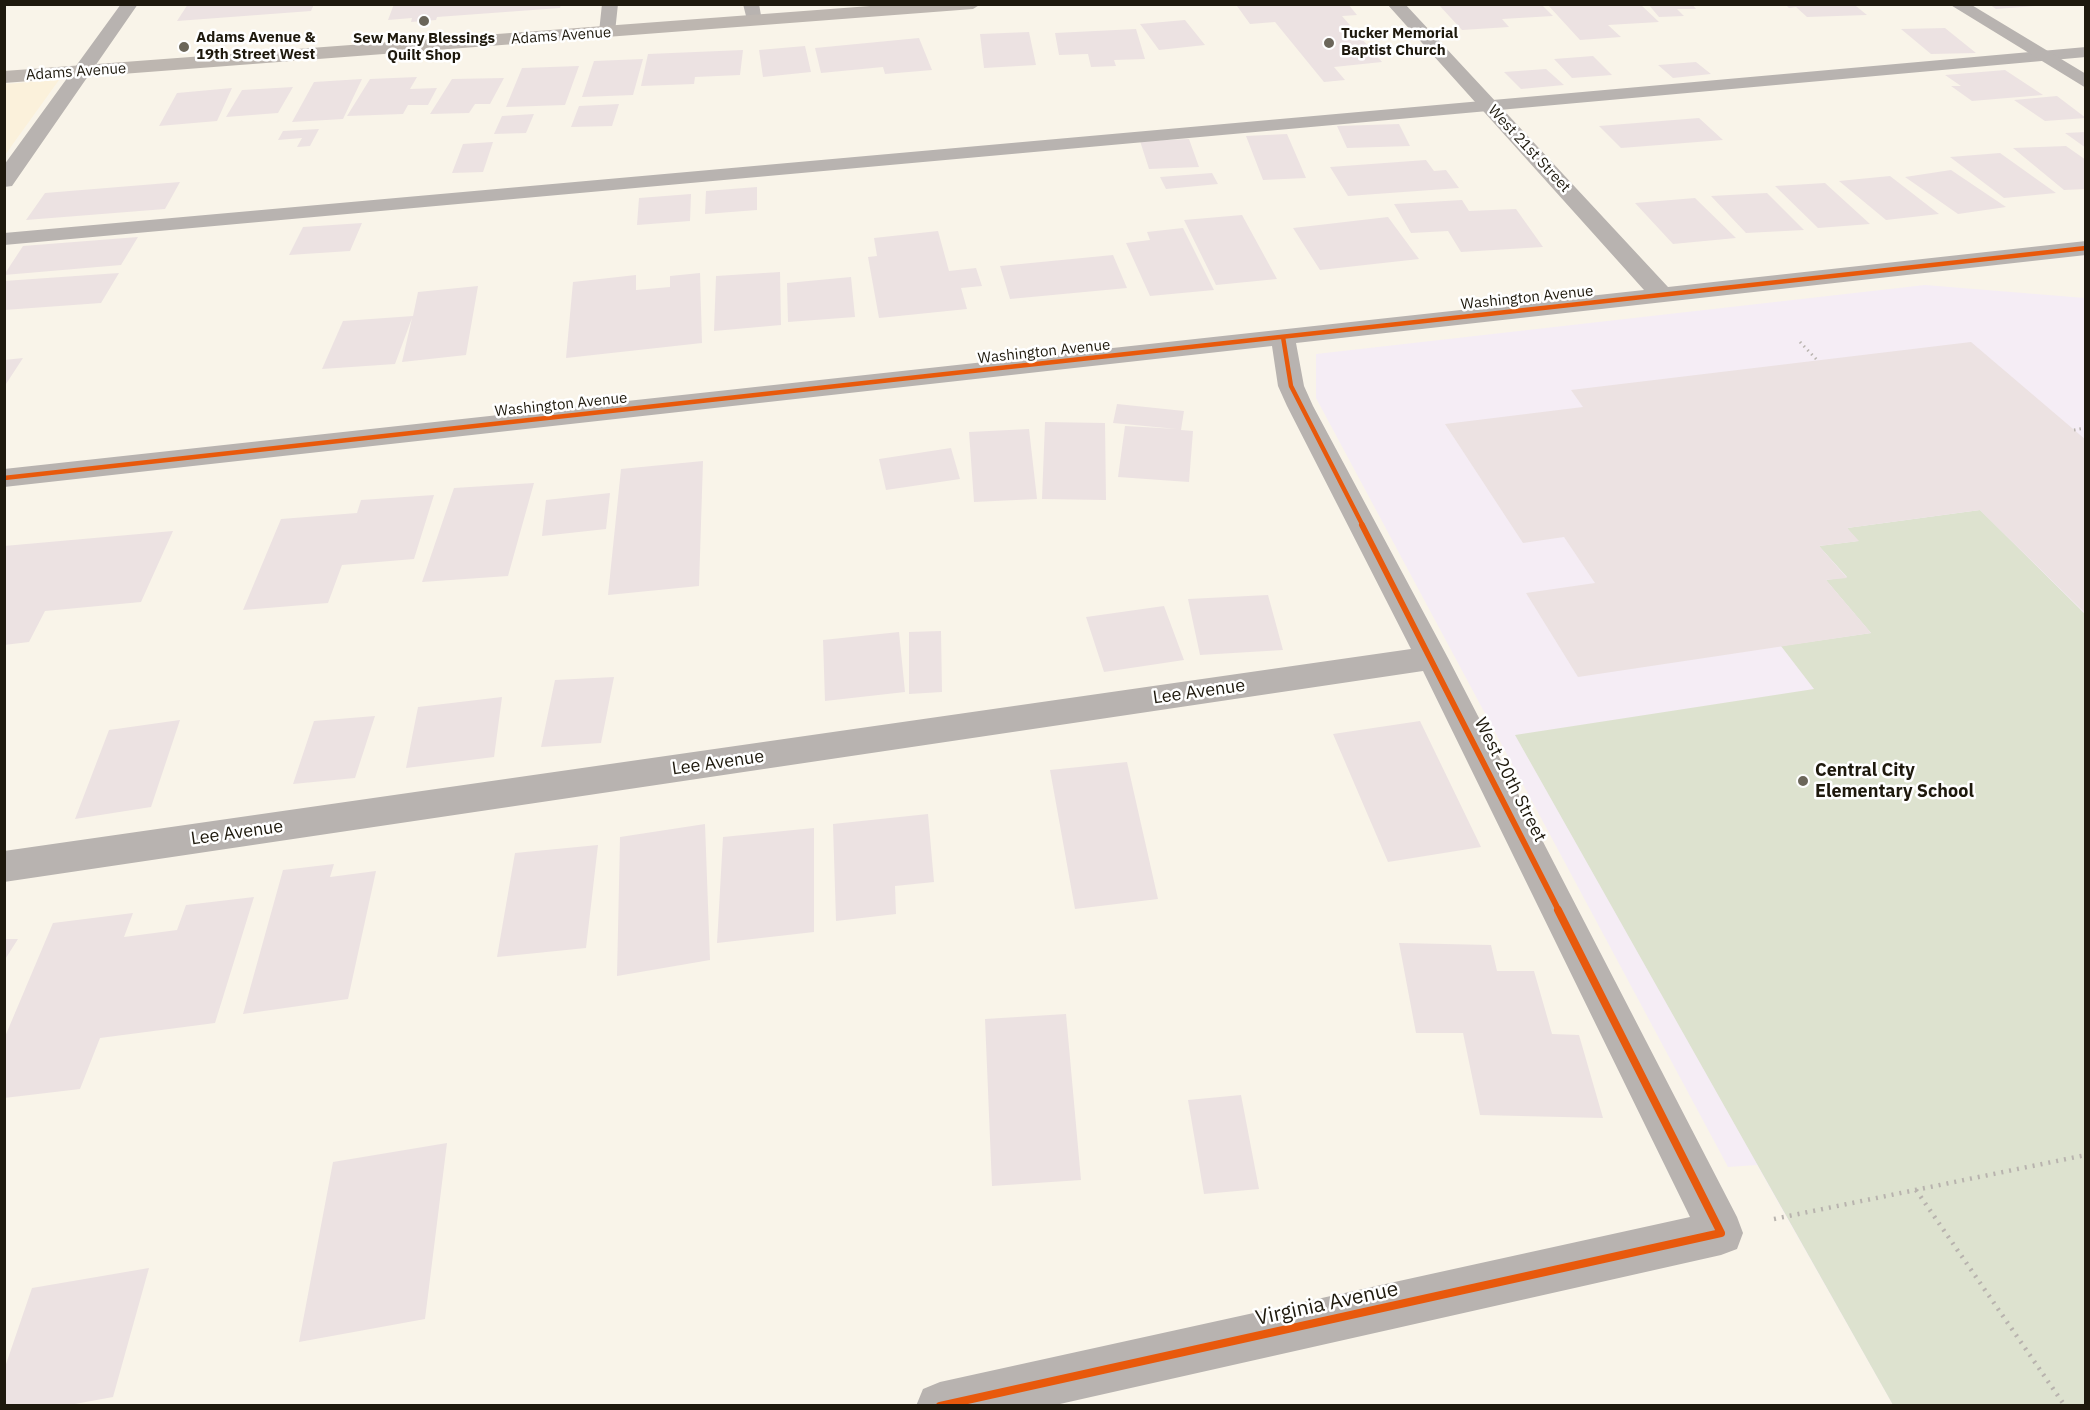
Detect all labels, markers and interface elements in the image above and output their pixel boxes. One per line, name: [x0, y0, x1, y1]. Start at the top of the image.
marker: Sew Many Blessings Quilt Shop: [417, 14, 431, 28]
street label: Adams Avenue: [510, 24, 612, 48]
place label: Tucker Memorial Baptist Church: [1341, 25, 1458, 60]
place label: Adams Avenue & 19th Street West: [196, 29, 315, 64]
place label: Sew Many Blessings Quilt Shop: [353, 30, 495, 65]
marker: Tucker Memorial Baptist Church: [1322, 36, 1336, 50]
marker: Adams Avenue & 19th Street West: [177, 40, 191, 54]
street label: Adams Avenue: [25, 60, 127, 84]
street label: West 21st Street: [1484, 102, 1574, 196]
street label: Washington Avenue: [1460, 282, 1594, 314]
street label: Washington Avenue: [977, 336, 1111, 368]
street label: Washington Avenue: [494, 389, 628, 421]
street label: Lee Avenue: [1151, 675, 1247, 709]
street label: West 20th Street: [1469, 714, 1551, 846]
street label: Lee Avenue: [670, 746, 766, 780]
place label: Central City Elementary School: [1815, 760, 1974, 802]
marker: Central City Elementary School: [1796, 774, 1810, 788]
street label: Lee Avenue: [189, 816, 285, 850]
street label: Virginia Avenue: [1253, 1277, 1401, 1331]

